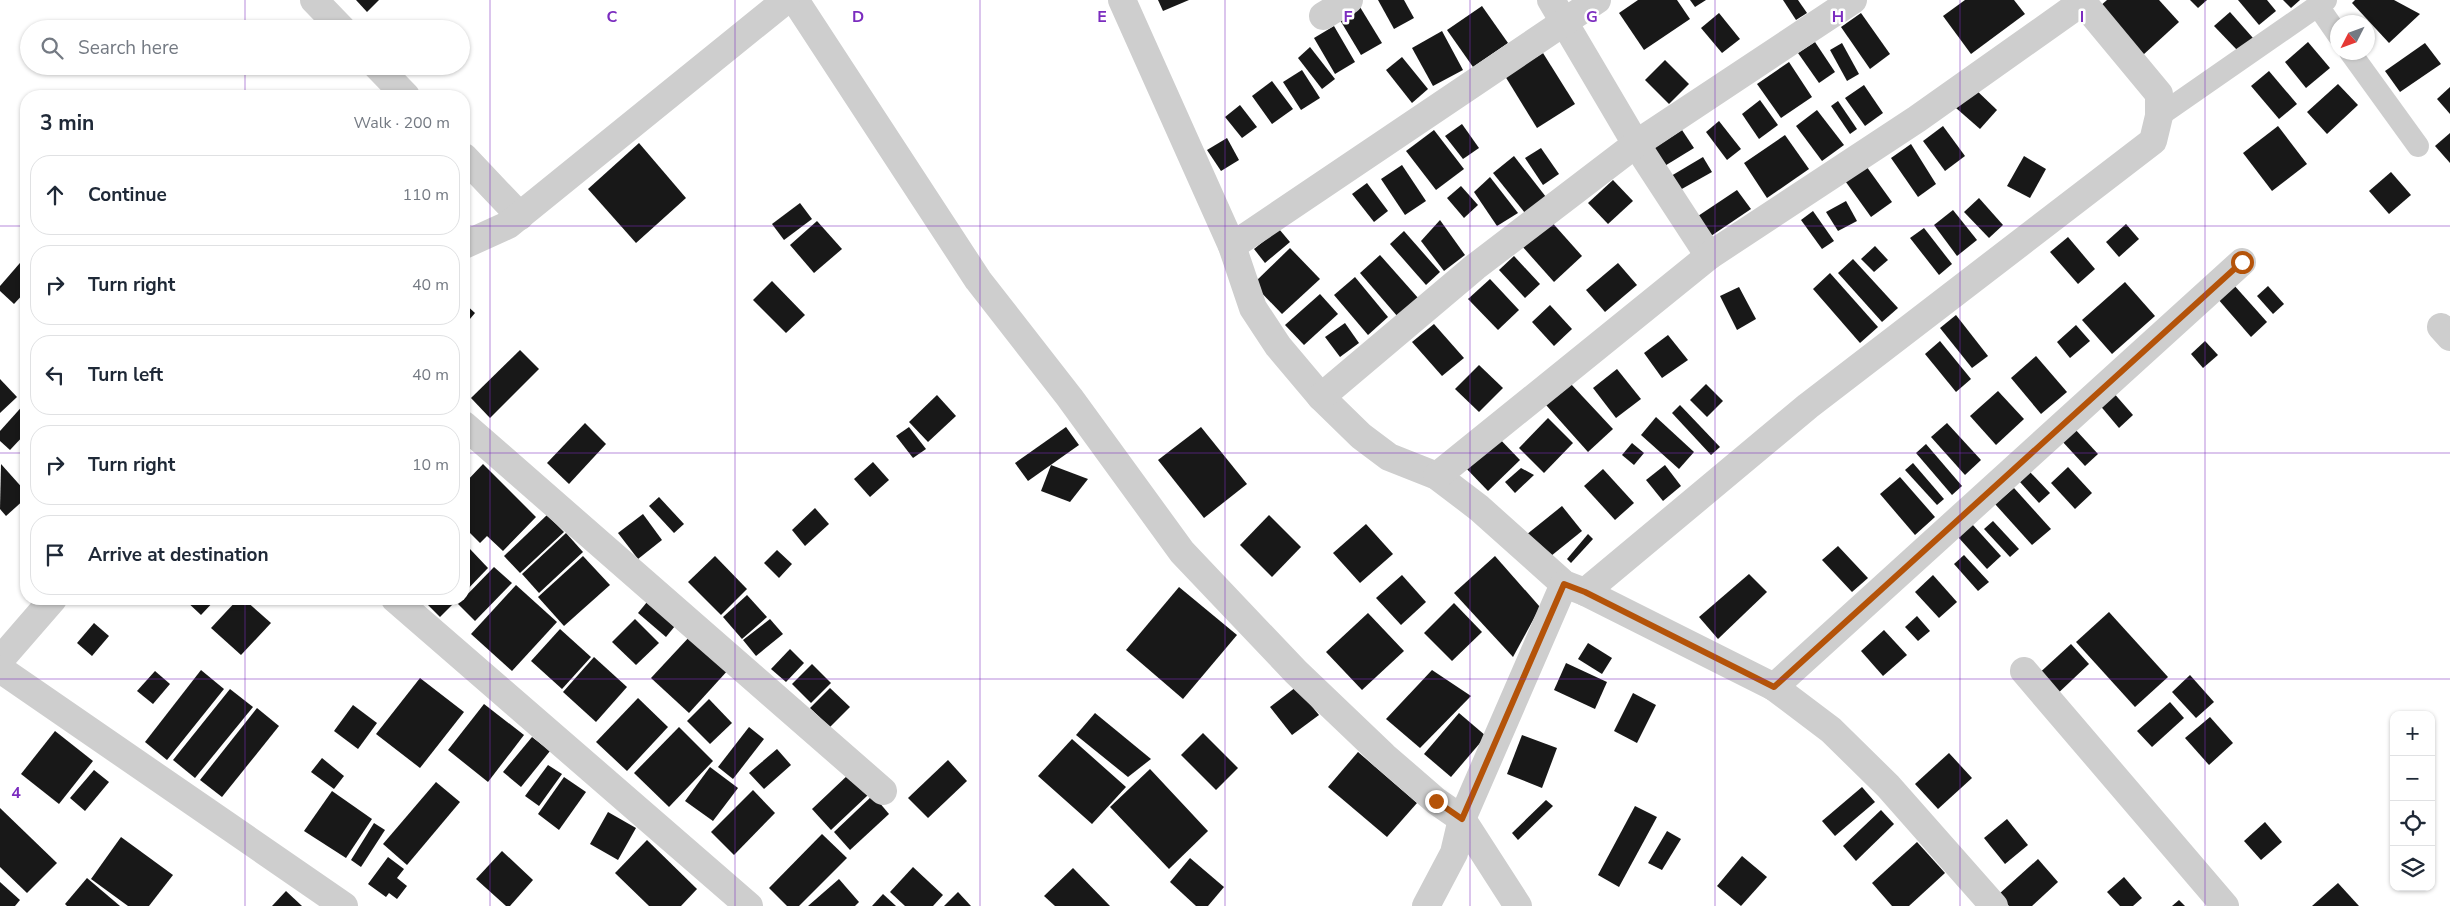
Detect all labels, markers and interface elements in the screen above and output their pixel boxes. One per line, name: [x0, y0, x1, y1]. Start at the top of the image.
text: C: [607, 6, 618, 28]
text: D: [852, 6, 864, 28]
text: E: [1097, 6, 1107, 28]
text: F: [1344, 6, 1353, 28]
text: G: [1586, 6, 1598, 28]
text: H: [1832, 6, 1844, 28]
text: I: [2080, 6, 2084, 28]
north arrow: [2330, 15, 2375, 60]
search box: [20, 20, 470, 75]
icon: search: [38, 34, 66, 62]
text: Search here: [78, 35, 179, 61]
text: 3 min: [40, 109, 94, 137]
text: Walk · 200 m: [354, 112, 450, 134]
icon: ahead: [41, 181, 69, 209]
text: Continue: [88, 182, 167, 208]
text: 110 m: [402, 184, 449, 206]
route start: [2231, 251, 2254, 274]
icon: right: [41, 271, 69, 299]
text: Turn right: [88, 272, 175, 298]
text: 40 m: [412, 274, 449, 296]
icon: left: [41, 361, 69, 389]
text: Turn left: [88, 362, 163, 388]
text: 40 m: [412, 364, 449, 386]
icon: right: [41, 451, 69, 479]
text: Turn right: [88, 452, 175, 478]
text: 10 m: [412, 454, 449, 476]
icon: arrive: [41, 541, 69, 569]
text: Arrive at destination: [88, 542, 269, 568]
map controls: [2390, 711, 2435, 891]
button: +: [2390, 711, 2435, 756]
button: −: [2390, 756, 2435, 801]
text: 4: [11, 782, 21, 804]
route end: [1425, 790, 1448, 813]
button: locate: [2390, 801, 2435, 846]
button: layers: [2390, 846, 2435, 891]

